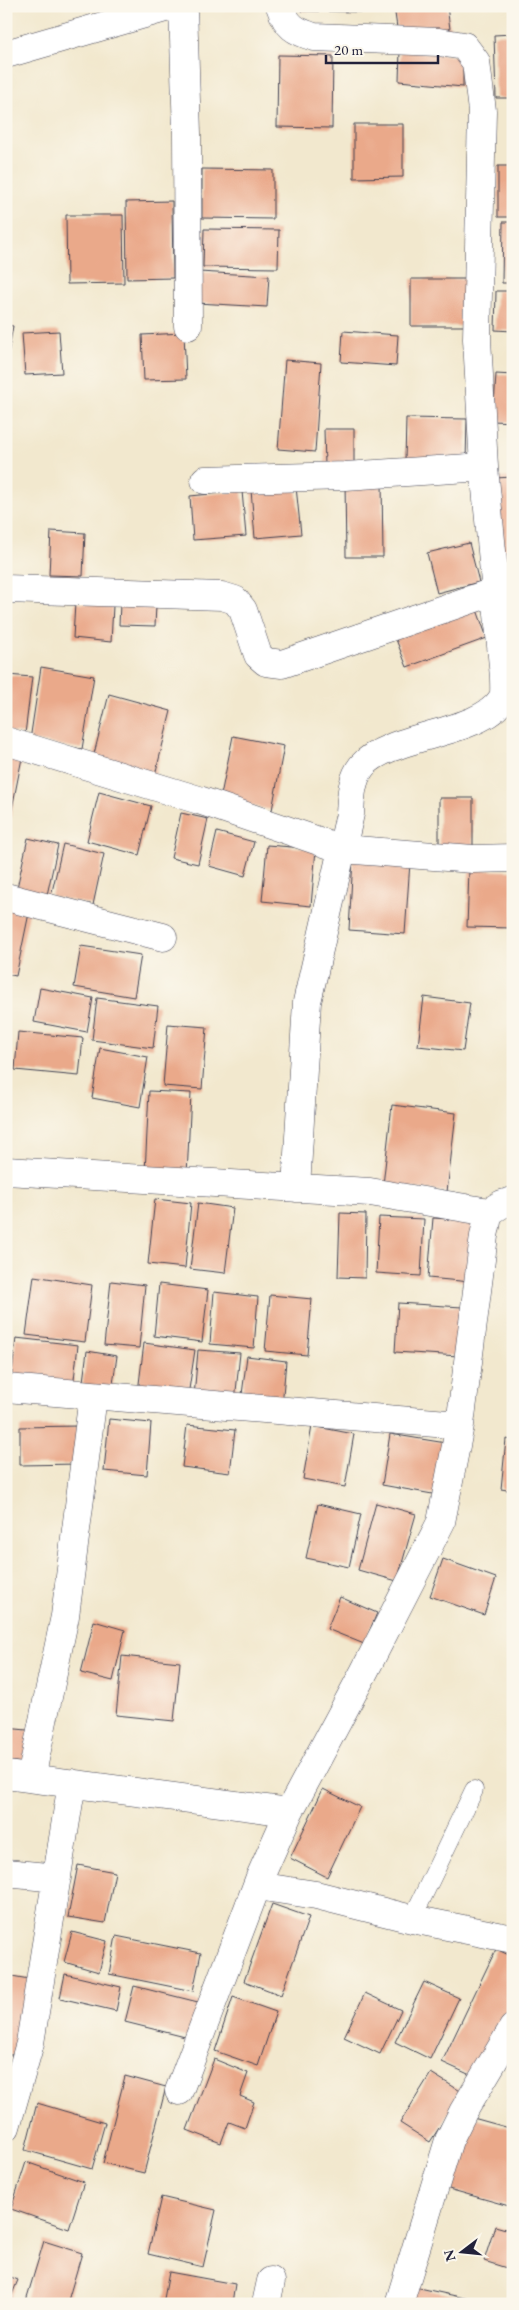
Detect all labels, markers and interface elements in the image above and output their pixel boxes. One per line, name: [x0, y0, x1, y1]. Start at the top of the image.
scale bar: [326, 32, 439, 64]
text: 20 m: [334, 40, 363, 59]
north arrow: [436, 2228, 486, 2278]
text: N: [439, 2247, 460, 2264]

